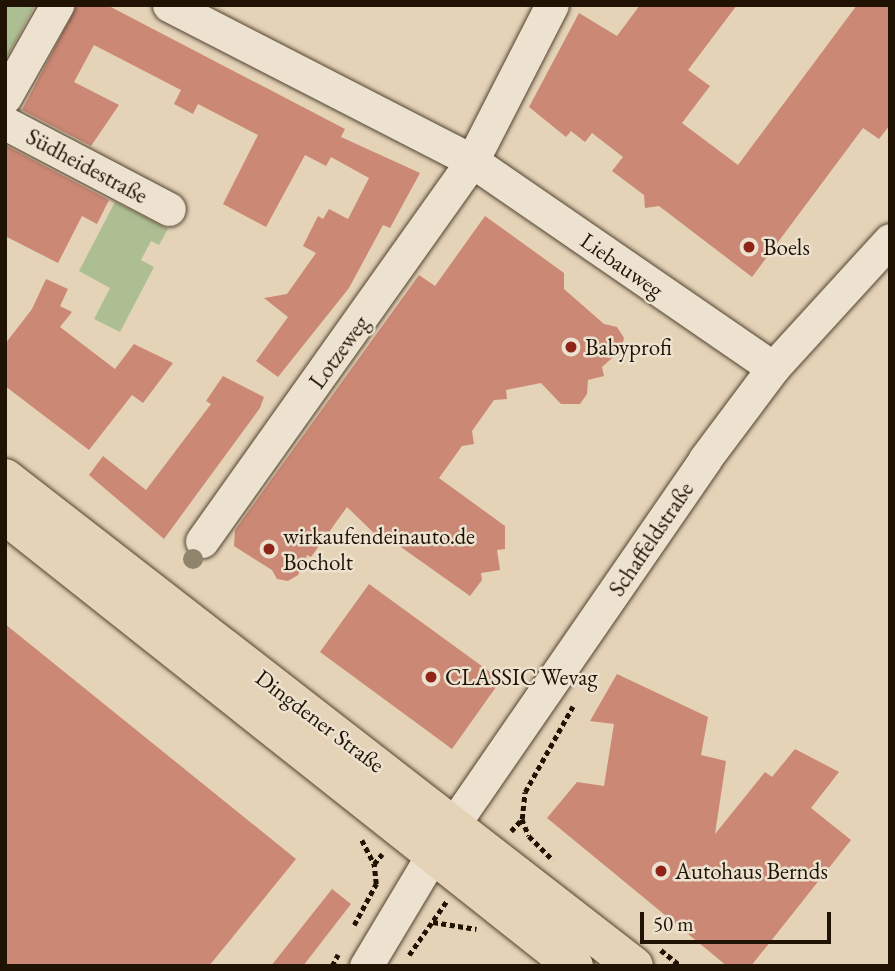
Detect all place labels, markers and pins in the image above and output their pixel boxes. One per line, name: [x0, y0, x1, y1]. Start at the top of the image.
place label: Boels: [763, 233, 810, 261]
marker: Boels: [741, 239, 757, 255]
place label: Babyprofi: [585, 333, 672, 361]
marker: Babyprofi: [563, 339, 579, 355]
place label: wirkaufendeinauto.de Bocholt: [283, 522, 475, 576]
marker: wirkaufendeinauto.de Bocholt: [261, 541, 277, 557]
place label: CLASSIC Wevag: [445, 663, 597, 691]
marker: CLASSIC Wevag: [423, 669, 439, 685]
place label: Autohaus Bernds: [675, 857, 828, 885]
marker: Autohaus Bernds: [653, 863, 669, 879]

